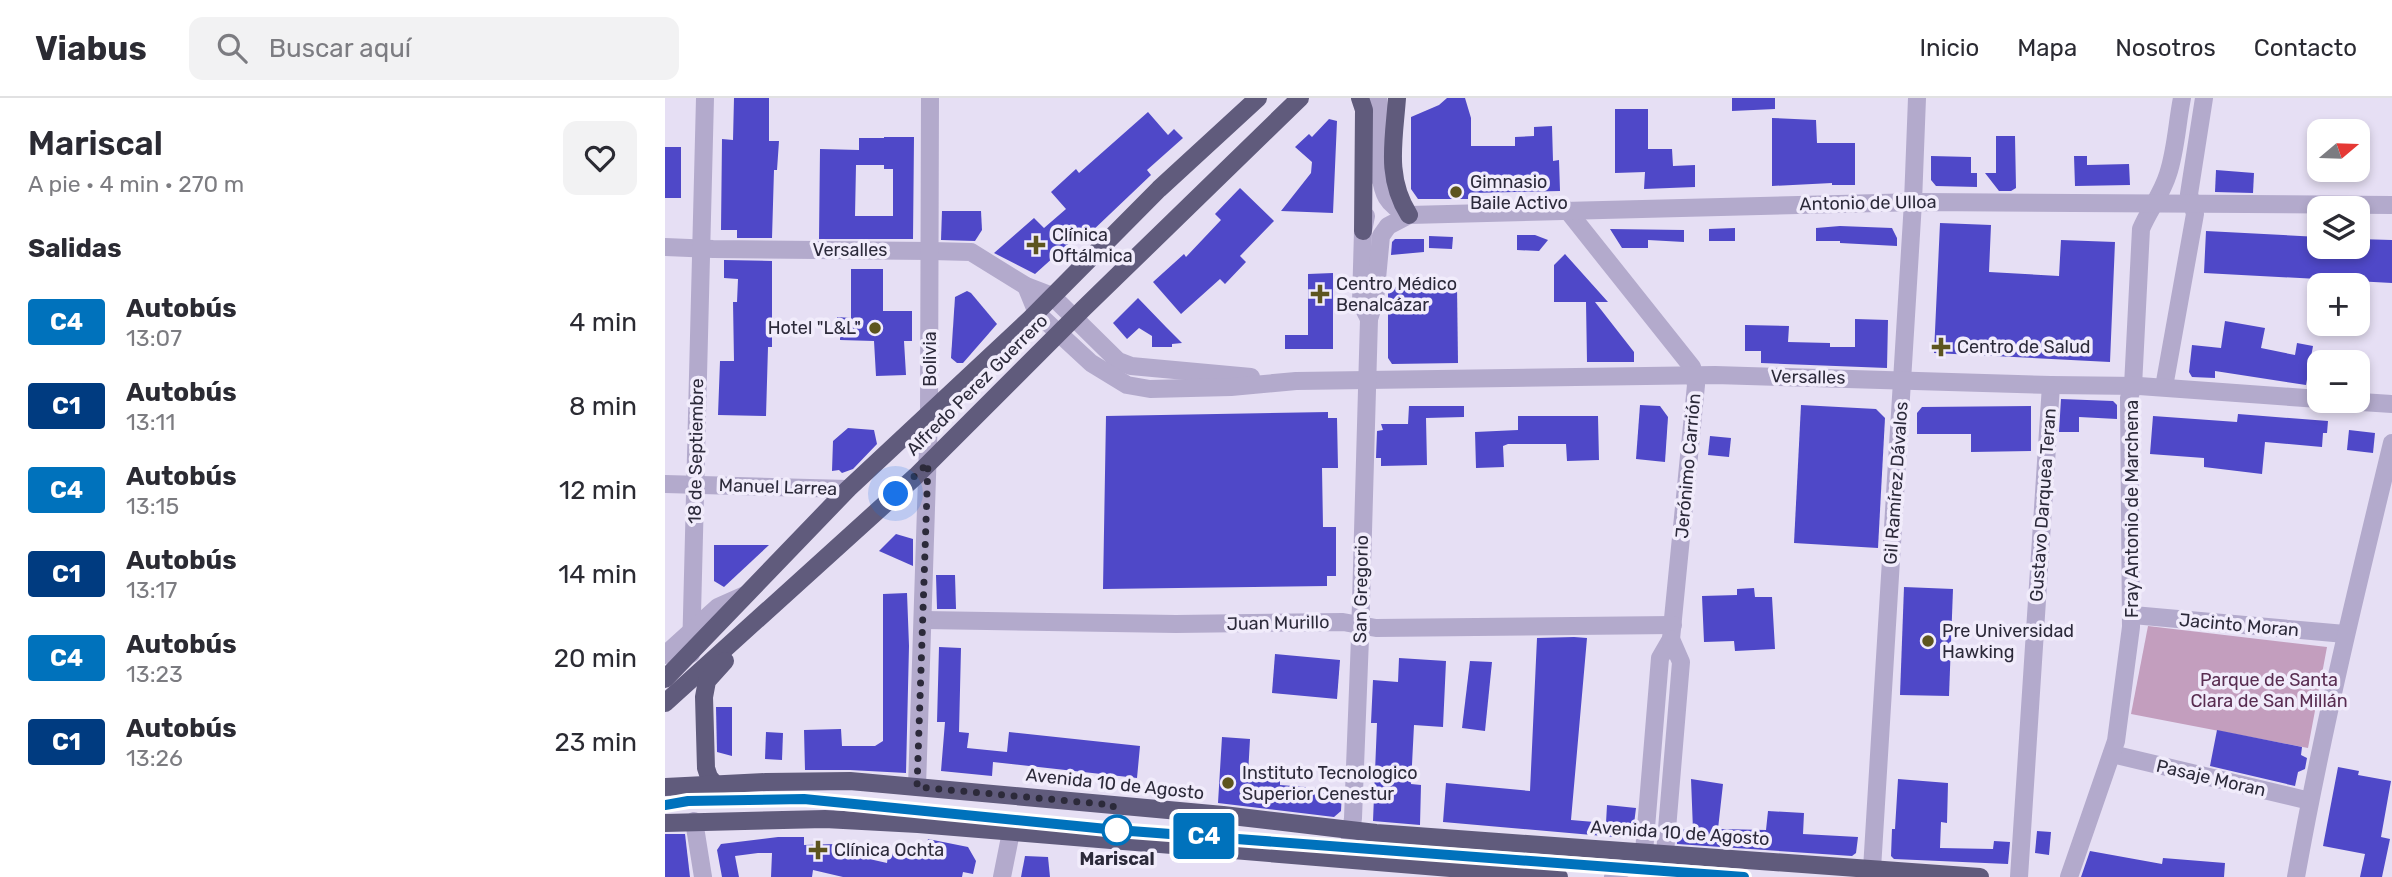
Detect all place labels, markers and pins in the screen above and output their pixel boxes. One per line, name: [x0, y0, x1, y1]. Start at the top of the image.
place label: Gimnasio Baile Activo: [1470, 171, 1568, 214]
marker: Gimnasio Baile Activo: [1448, 184, 1464, 200]
place label: Clínica Oftálmica: [1052, 224, 1133, 267]
marker: Clínica Oftálmica: [1026, 235, 1046, 255]
place label: Centro Médico Benalcázar: [1336, 273, 1457, 316]
marker: Centro Médico Benalcázar: [1310, 284, 1330, 304]
place label: Hotel "L&L": [768, 317, 861, 339]
marker: Hotel "L&L": [867, 320, 883, 336]
place label: Centro de Salud: [1957, 336, 2091, 358]
marker: Centro de Salud: [1931, 337, 1951, 357]
place label: Pre Universidad Hawking: [1942, 620, 2074, 663]
marker: Pre Universidad Hawking: [1920, 633, 1936, 649]
place label: Instituto Tecnologico Superior Cenestur: [1242, 762, 1418, 805]
marker: Instituto Tecnologico Superior Cenestur: [1220, 775, 1236, 791]
marker: Mariscal: [1102, 815, 1132, 845]
place label: Clínica Ochta: [834, 839, 944, 861]
marker: Clínica Ochta: [808, 840, 828, 860]
place label: Mariscal: [1079, 848, 1155, 870]

